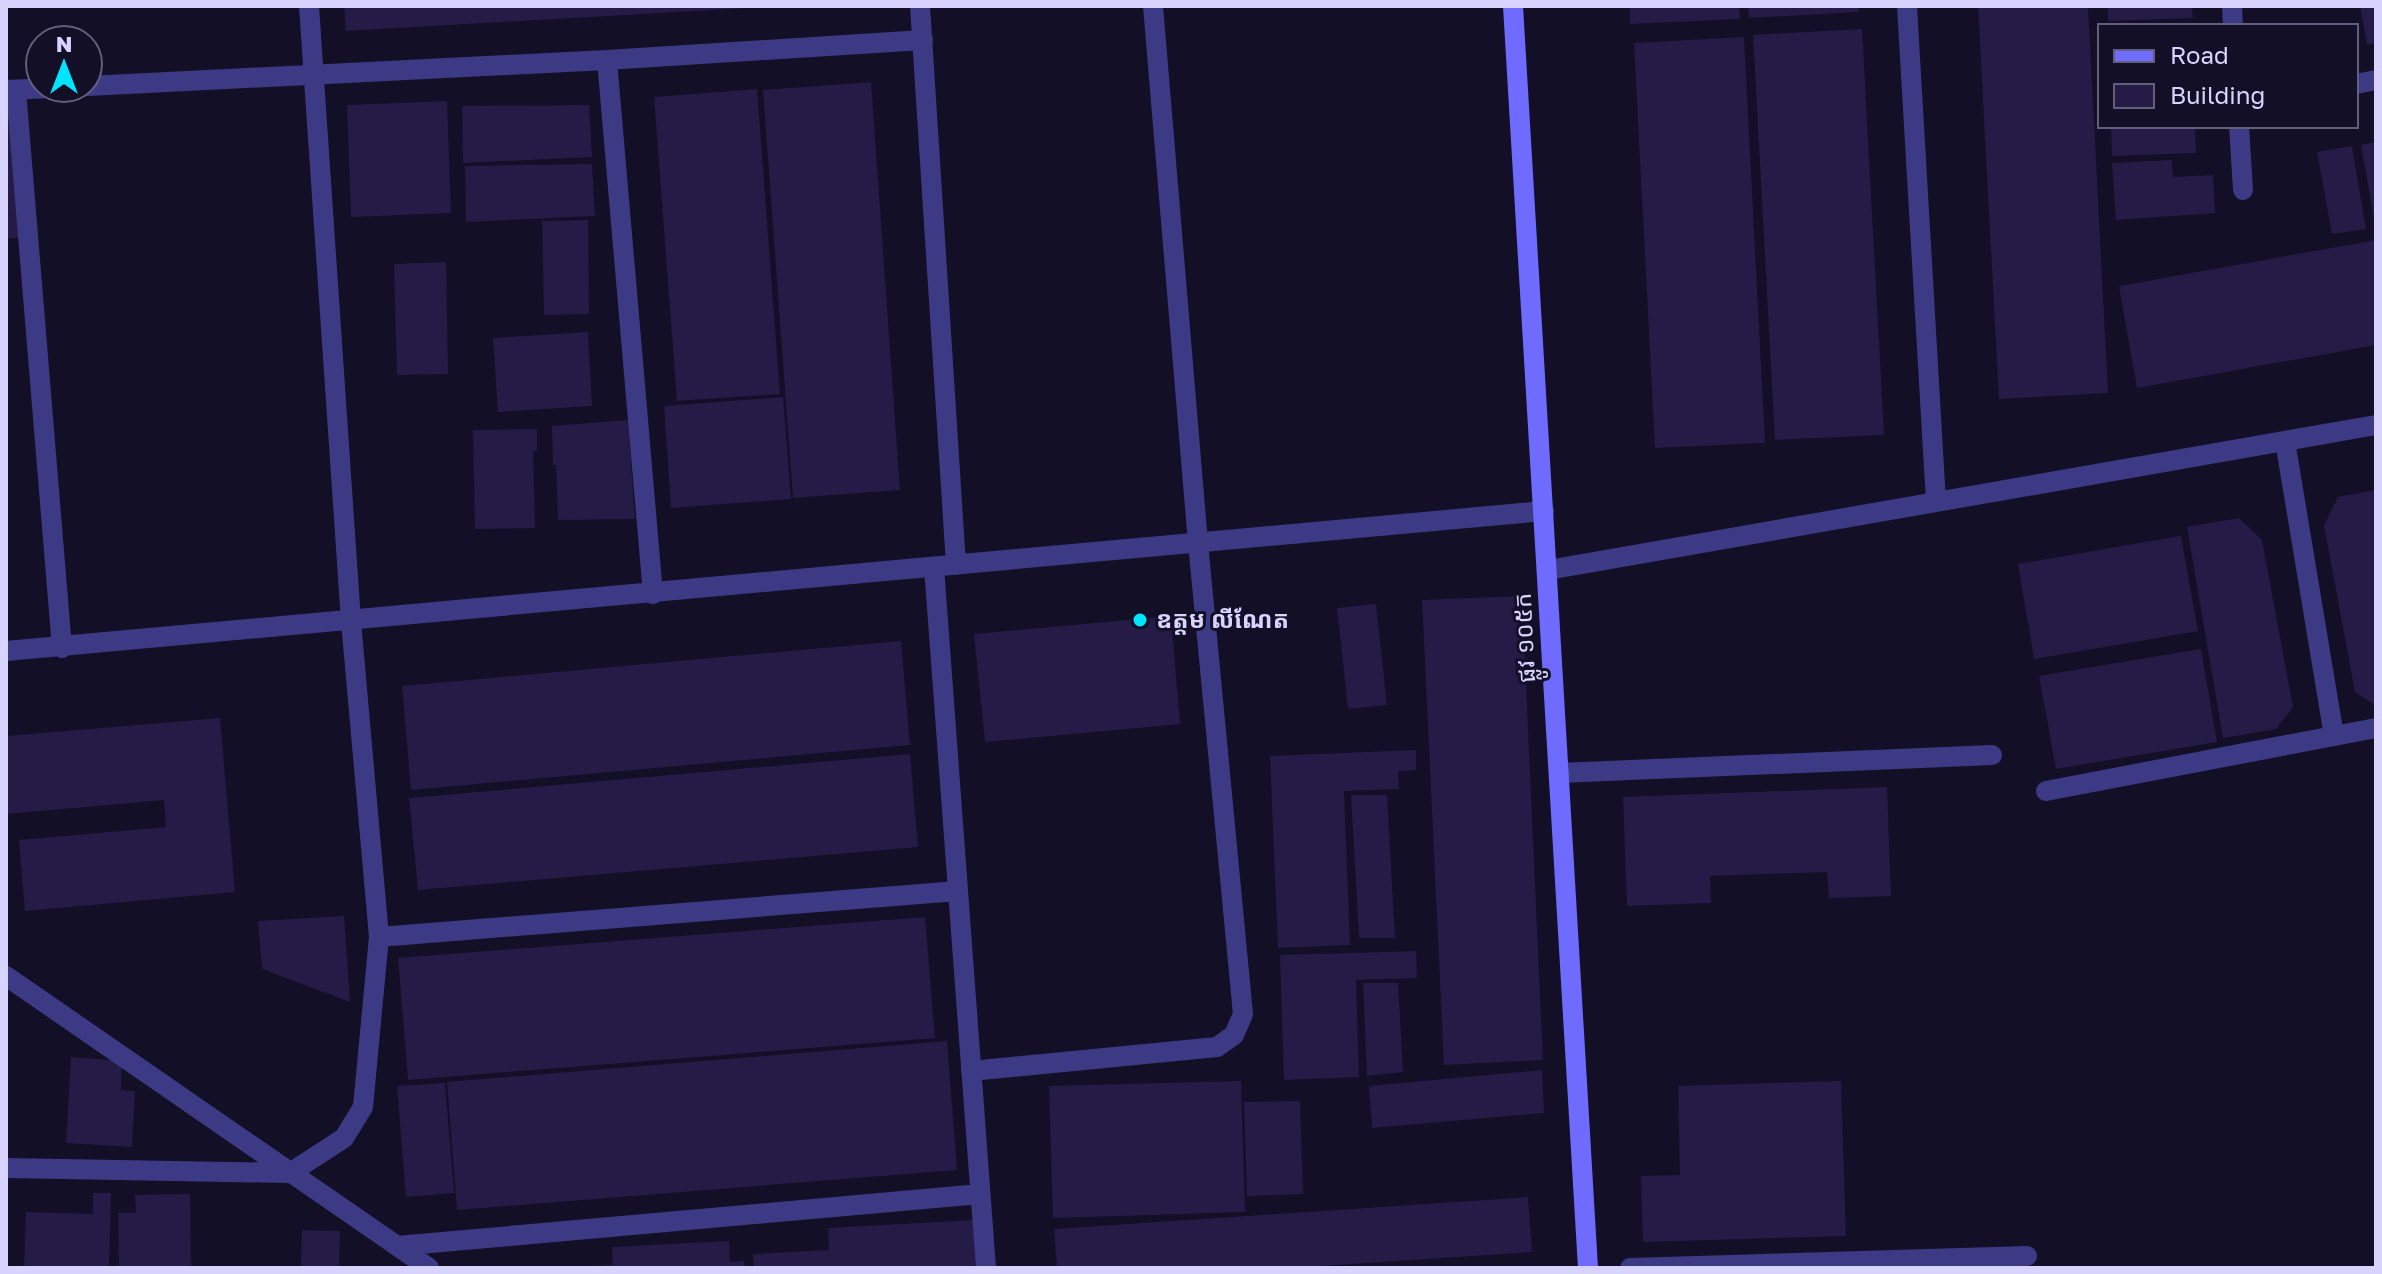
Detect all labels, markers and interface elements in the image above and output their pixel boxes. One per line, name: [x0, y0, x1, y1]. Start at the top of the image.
north arrow: [24, 24, 104, 104]
legend: [2098, 24, 2358, 128]
text: N: [56, 30, 72, 57]
text: Road: [2170, 40, 2229, 69]
text: Building: [2170, 80, 2265, 109]
street label: ផ្លូវ ១០៥ក: [1507, 592, 1549, 684]
place label: ឧត្តម លីណែត: [1156, 604, 1289, 635]
marker: ឧត្តម លីណែត: [1131, 611, 1149, 629]

